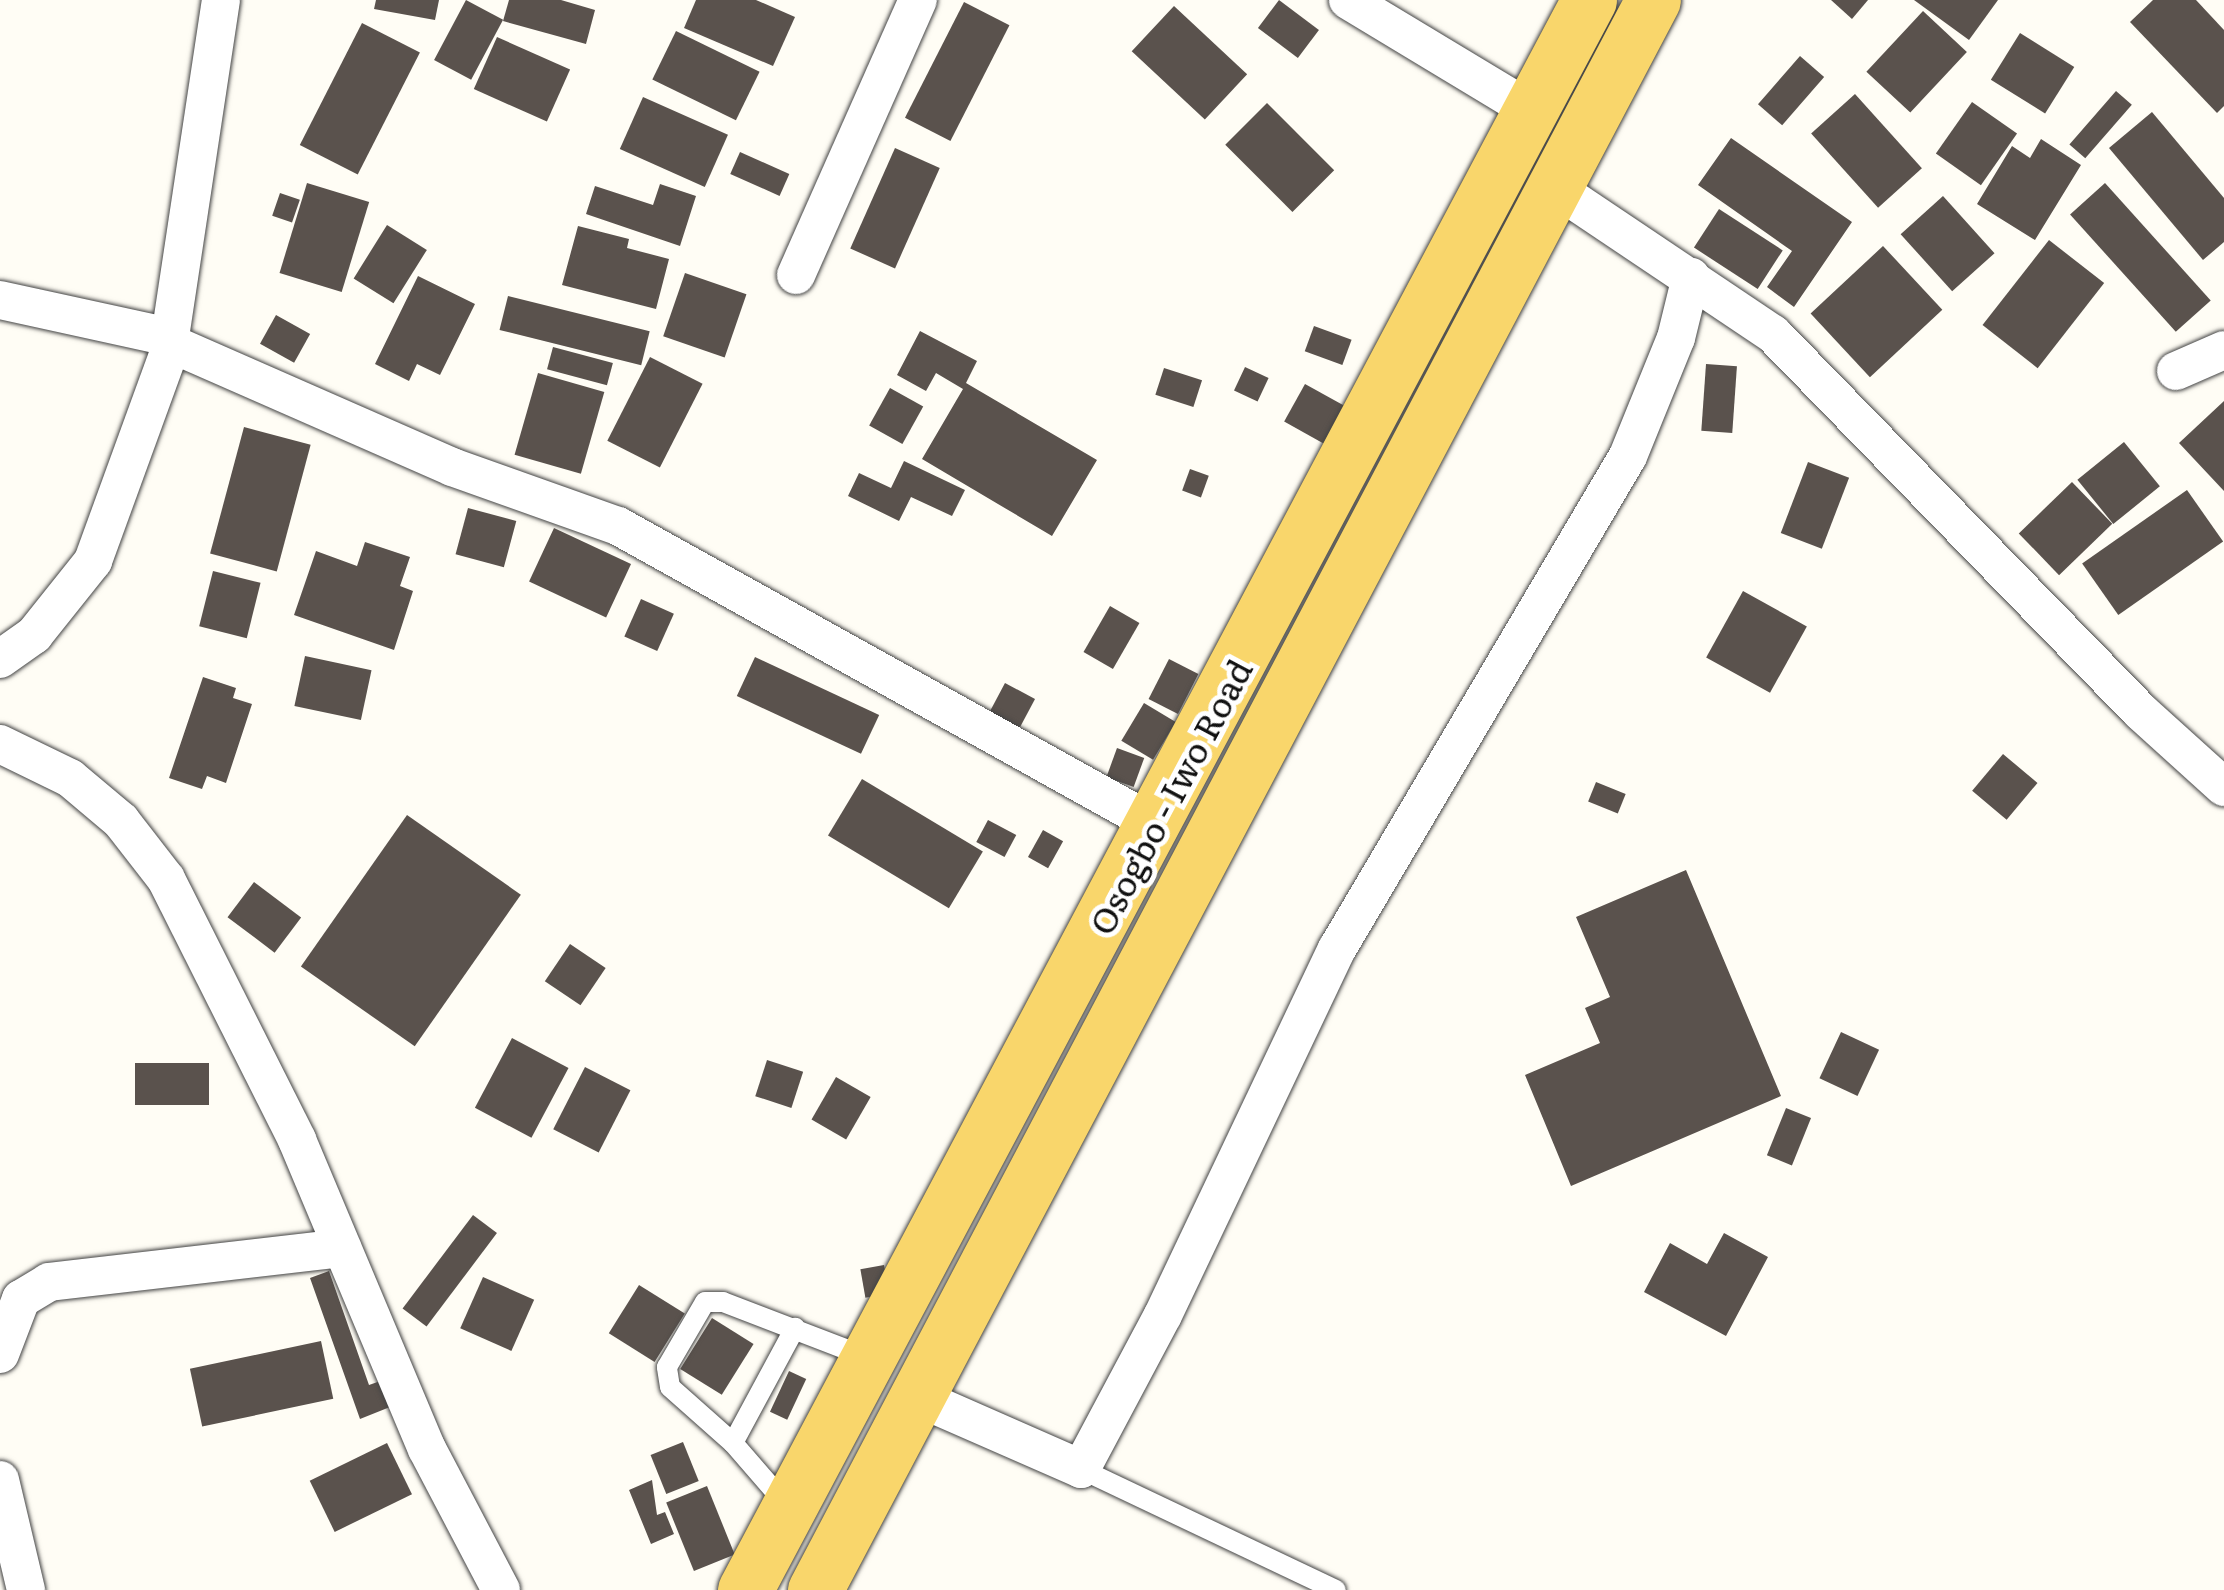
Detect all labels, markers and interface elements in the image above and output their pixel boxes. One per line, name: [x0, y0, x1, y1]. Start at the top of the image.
street label: Osogbo - Iwo Road: [1079, 651, 1259, 941]

